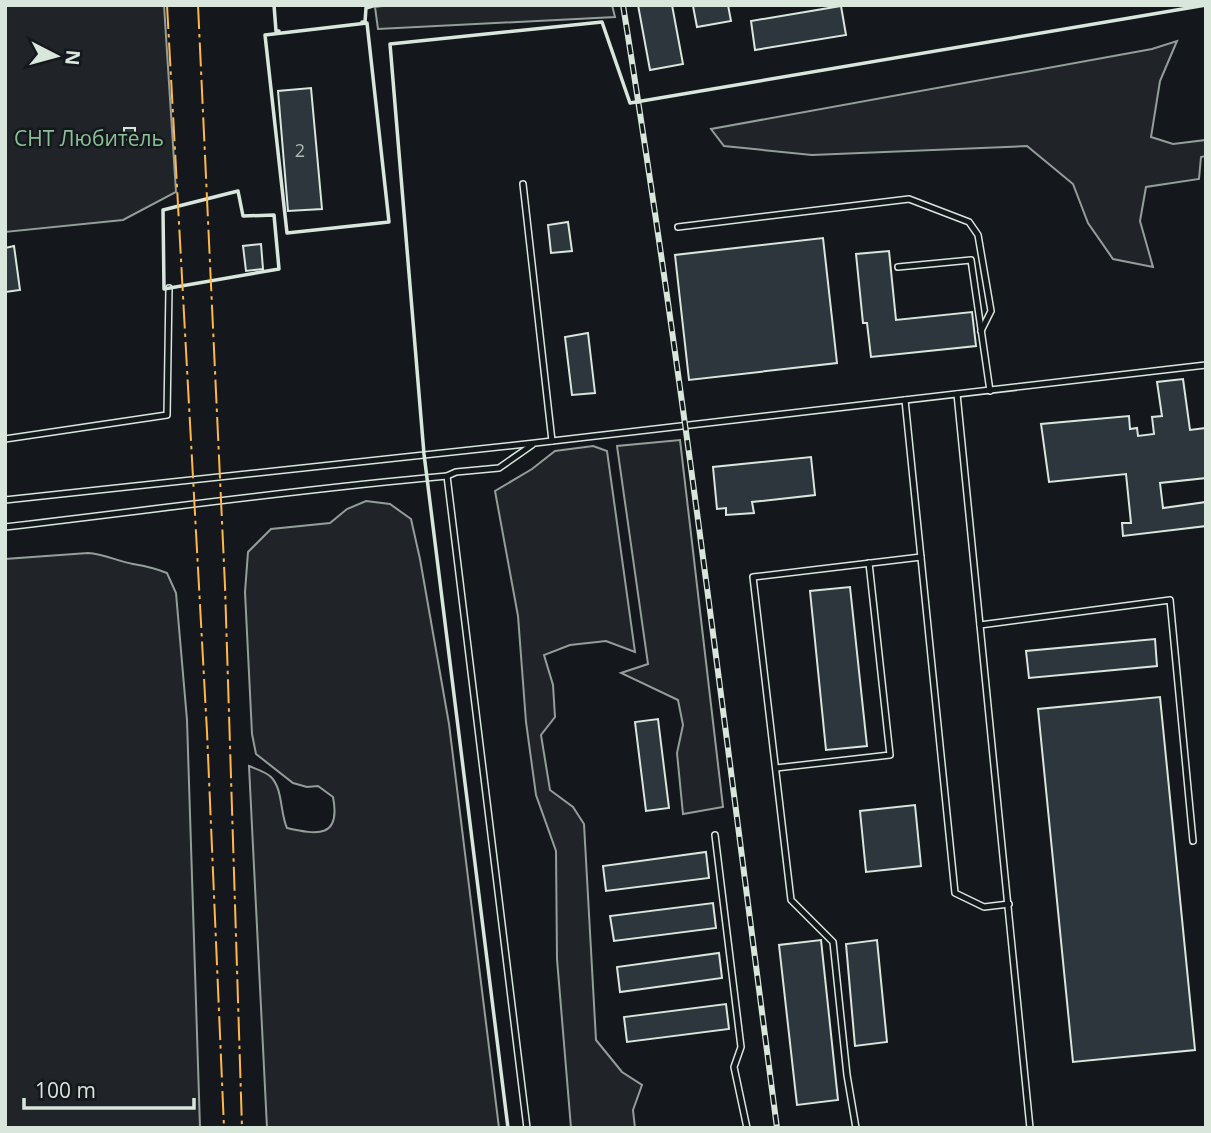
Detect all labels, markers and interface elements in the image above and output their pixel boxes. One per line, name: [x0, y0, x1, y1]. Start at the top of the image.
north arrow: [21, 21, 91, 91]
text: N: [59, 49, 87, 67]
park label: СНТ Любитель: [14, 124, 164, 152]
house number: 2: [295, 138, 305, 162]
scale bar: [24, 1066, 194, 1110]
text: 100 m: [35, 1076, 96, 1104]

